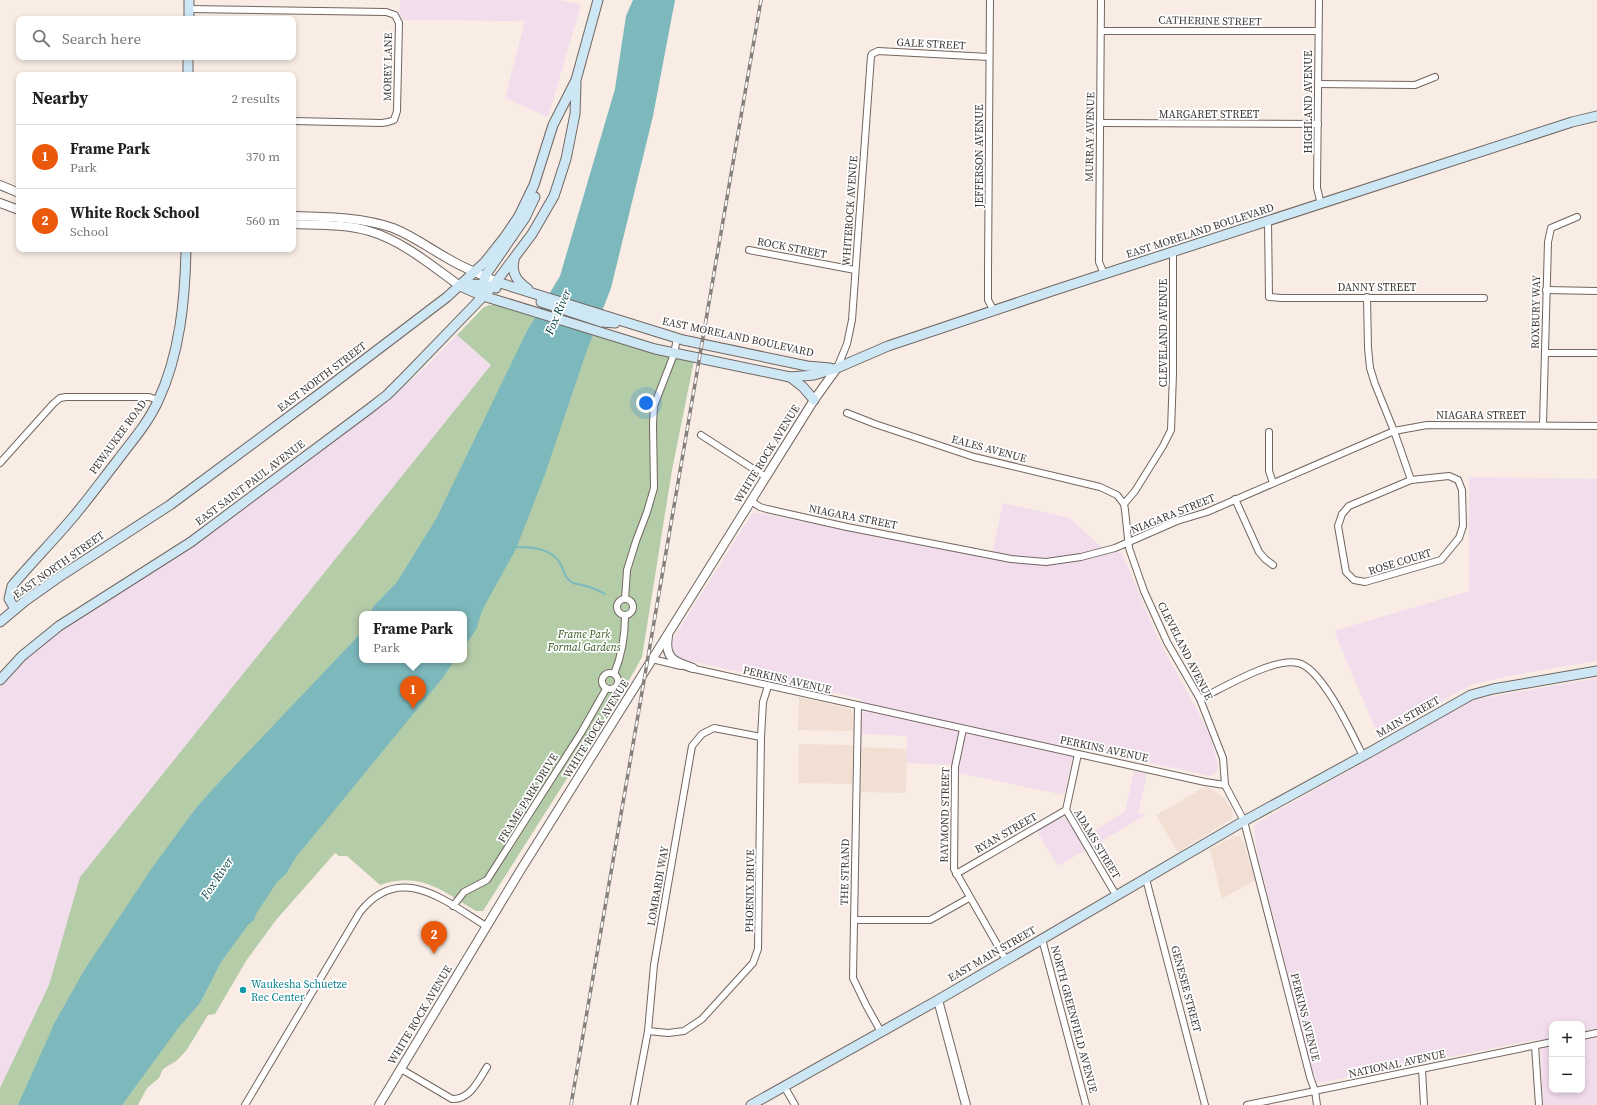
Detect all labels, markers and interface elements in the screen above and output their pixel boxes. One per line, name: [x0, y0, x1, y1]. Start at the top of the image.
street label: CATHERINE STREET: [1158, 13, 1262, 29]
search box: [16, 16, 296, 60]
icon: search: [30, 27, 52, 49]
text: Search here: [62, 28, 141, 49]
street label: MOREY LANE: [380, 32, 396, 101]
street label: GALE STREET: [896, 35, 966, 53]
street label: HIGHLAND AVENUE: [1301, 50, 1316, 154]
text: Nearby: [32, 86, 88, 110]
text: 2 results: [232, 90, 280, 107]
street label: MURRAY AVENUE: [1082, 91, 1098, 182]
street label: JEFFERSON AVENUE: [972, 104, 987, 209]
street label: MARGARET STREET: [1159, 107, 1260, 122]
text: Frame Park: [70, 138, 150, 159]
text: 1: [41, 148, 49, 165]
text: 370 m: [246, 148, 280, 165]
street label: WHITEROCK AVENUE: [839, 155, 861, 267]
text: Park: [70, 159, 97, 176]
street label: EAST MORELAND BOULEVARD: [1124, 200, 1276, 262]
text: White Rock School: [70, 202, 200, 223]
text: 2: [41, 212, 49, 229]
text: 560 m: [246, 212, 280, 229]
text: School: [70, 223, 109, 240]
street label: ROCK STREET: [756, 234, 829, 262]
street label: ROXBURY WAY: [1528, 275, 1544, 349]
street label: CLEVELAND AVENUE: [1156, 278, 1171, 387]
street label: DANNY STREET: [1338, 280, 1417, 295]
water label: Fox River: [541, 286, 575, 338]
street label: EAST MORELAND BOULEVARD: [661, 314, 815, 360]
street label: EAST NORTH STREET: [274, 338, 370, 415]
your location: [636, 393, 656, 413]
street label: PEWAUKEE ROAD: [86, 396, 150, 477]
street label: WHITE ROCK AVENUE: [731, 402, 804, 506]
street label: NIAGARA STREET: [1436, 408, 1526, 423]
street label: EALES AVENUE: [950, 432, 1029, 466]
street label: EAST SAINT PAUL AVENUE: [192, 437, 308, 529]
street label: NIAGARA STREET: [1129, 490, 1218, 538]
street label: NIAGARA STREET: [807, 501, 899, 533]
street label: EAST NORTH STREET: [11, 528, 108, 602]
street label: ROSE COURT: [1367, 545, 1434, 579]
street label: CLEVELAND AVENUE: [1154, 599, 1216, 703]
popup: [359, 611, 467, 663]
text: Frame Park: [373, 618, 453, 639]
park label: Frame Park Formal Gardens: [547, 627, 621, 655]
text: Park: [373, 639, 400, 656]
street label: PERKINS AVENUE: [741, 663, 833, 698]
pin: 1: [400, 676, 426, 709]
street label: WHITE ROCK AVENUE: [560, 677, 633, 781]
street label: MAIN STREET: [1373, 693, 1443, 741]
street label: PERKINS AVENUE: [1058, 732, 1150, 766]
street label: FRAME PARK DRIVE: [494, 750, 562, 846]
street label: RAYMOND STREET: [937, 767, 953, 863]
street label: ADAMS STREET: [1070, 806, 1124, 882]
street label: RYAN STREET: [972, 809, 1040, 857]
street label: THE STRAND: [837, 838, 853, 906]
street label: LOMBARDI WAY: [644, 845, 672, 927]
street label: PHOENIX DRIVE: [742, 849, 758, 933]
water label: Fox River: [196, 853, 238, 903]
pin: 2: [421, 921, 447, 954]
street label: EAST MAIN STREET: [945, 922, 1039, 985]
street label: NORTH GREENFIELD AVENUE: [1047, 944, 1101, 1095]
street label: GENESEE STREET: [1167, 944, 1205, 1034]
street label: WHITE ROCK AVENUE: [384, 962, 456, 1067]
street label: PERKINS AVENUE: [1287, 971, 1323, 1063]
place label: Waukesha Schuetze Rec Center: [251, 977, 348, 1005]
marker: Waukesha Schuetze Rec Center: [238, 985, 248, 995]
map controls: [1549, 1021, 1585, 1093]
button: +: [1549, 1021, 1585, 1057]
street label: NATIONAL AVENUE: [1347, 1046, 1447, 1082]
button: −: [1549, 1057, 1585, 1093]

